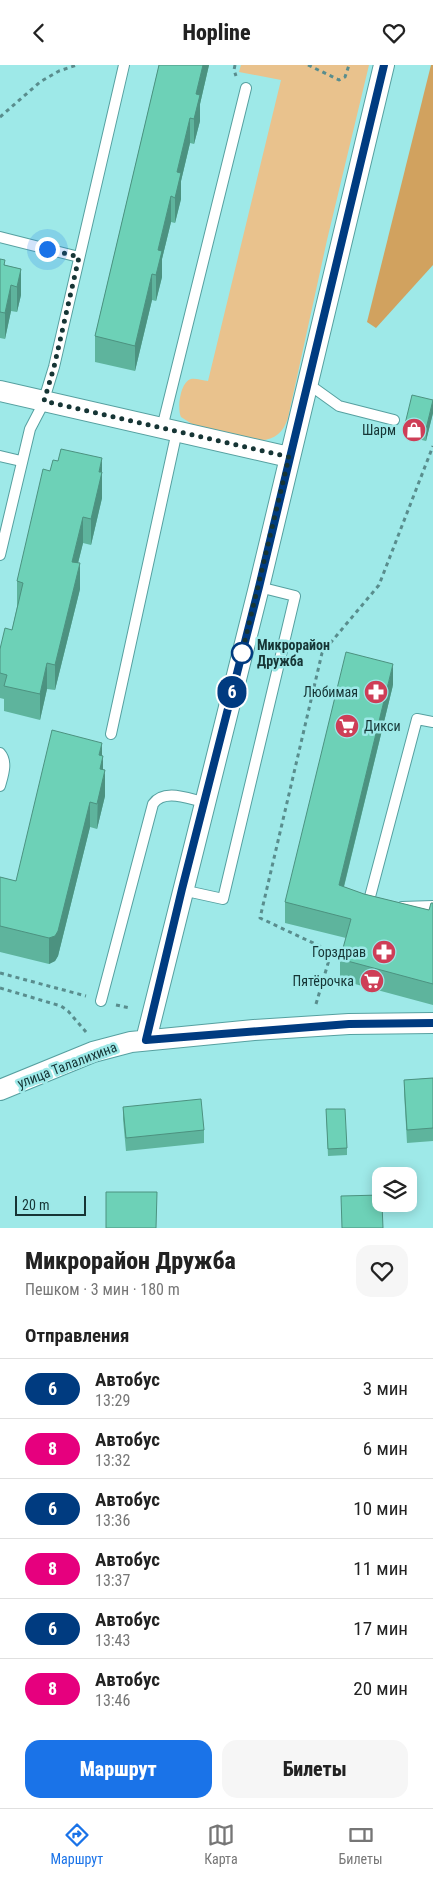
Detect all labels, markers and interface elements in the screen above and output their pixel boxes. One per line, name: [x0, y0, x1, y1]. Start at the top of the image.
icon: back: [25, 19, 53, 47]
icon: heart: [380, 19, 408, 47]
text: Hopline: [182, 20, 251, 45]
your location: [35, 237, 60, 262]
shop icon: Шарм: [401, 417, 427, 443]
place label: Шарм: [362, 422, 396, 438]
place label: Микрорайон Дружба: [257, 637, 330, 669]
marker: Микрорайон Дружба: [231, 642, 253, 664]
line badge: 6: [216, 676, 248, 708]
pharmacy icon: Любимая: [363, 679, 389, 705]
text: 6: [227, 681, 237, 702]
place label: Любимая: [303, 684, 358, 700]
supermarket icon: Дикси: [334, 713, 360, 739]
place label: Дикси: [364, 718, 401, 734]
pharmacy icon: Горздрав: [371, 939, 397, 965]
place label: Горздрав: [312, 944, 366, 960]
supermarket icon: Пятёрочка: [359, 968, 385, 994]
place label: Пятёрочка: [293, 973, 354, 989]
street label: улица Талалихина: [15, 1039, 119, 1091]
map controls: [372, 1167, 417, 1212]
button: layers: [372, 1167, 417, 1212]
scale bar: [15, 1193, 86, 1216]
text: 20 m: [22, 1197, 50, 1213]
button: heart: [356, 1245, 408, 1297]
text: Микрорайон Дружба: [25, 1247, 236, 1275]
text: Пешком · 3 мин · 180 m: [25, 1280, 180, 1299]
text: Отправления: [25, 1324, 129, 1347]
text: Автобус: [95, 1368, 160, 1391]
text: 3 мин: [363, 1377, 408, 1400]
text: 6: [48, 1378, 57, 1399]
text: 13:29: [95, 1391, 130, 1410]
text: Автобус: [95, 1428, 160, 1451]
text: 6 мин: [363, 1437, 408, 1460]
text: 8: [48, 1438, 57, 1459]
text: 13:32: [95, 1451, 130, 1470]
text: Автобус: [95, 1488, 160, 1511]
text: 10 мин: [353, 1497, 408, 1520]
text: 6: [48, 1498, 57, 1519]
text: 13:36: [95, 1511, 130, 1530]
text: Автобус: [95, 1548, 160, 1571]
text: 11 мин: [353, 1557, 408, 1580]
text: 8: [48, 1558, 57, 1579]
text: 13:37: [95, 1571, 130, 1590]
text: Автобус: [95, 1608, 160, 1631]
text: 17 мин: [353, 1617, 408, 1640]
text: 6: [48, 1618, 57, 1639]
text: 13:43: [95, 1631, 130, 1650]
text: Автобус: [95, 1668, 160, 1691]
text: 20 мин: [353, 1677, 408, 1700]
text: 8: [48, 1678, 57, 1699]
text: 13:46: [95, 1691, 130, 1710]
button: Маршрут: [25, 1740, 212, 1798]
button: Билеты: [222, 1740, 408, 1798]
tab: Маршрут: [50, 1821, 103, 1867]
tab: Карта: [204, 1821, 238, 1867]
tab: Билеты: [339, 1821, 383, 1867]

